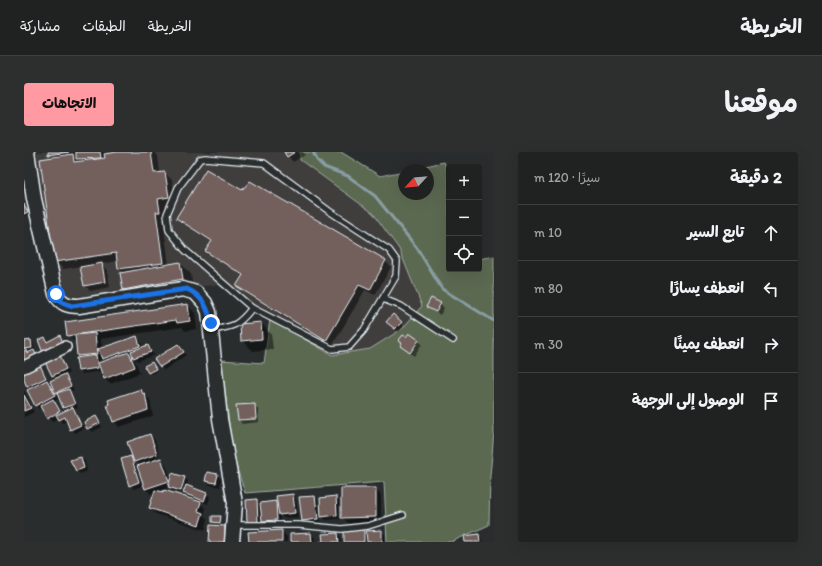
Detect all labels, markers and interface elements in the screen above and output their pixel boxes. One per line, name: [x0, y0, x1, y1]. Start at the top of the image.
text: الخريطة: [740, 15, 802, 38]
text: مشاركة: [20, 18, 60, 35]
text: الطبقات: [82, 18, 126, 35]
text: الخريطة: [148, 18, 191, 35]
button: الاتجاهات: [24, 83, 114, 126]
text: موقعنا: [724, 85, 798, 119]
north arrow: [398, 164, 434, 200]
map controls: [446, 164, 482, 272]
button: +: [446, 164, 482, 200]
text: 2 دقيقة: [730, 167, 782, 187]
text: سيرًا · 120 m: [534, 170, 600, 185]
button: −: [446, 200, 482, 236]
icon: ahead: [760, 222, 782, 244]
text: تابع السير: [687, 223, 744, 241]
text: 10 m: [534, 225, 562, 240]
button: locate: [446, 236, 482, 272]
icon: left: [760, 278, 782, 300]
text: انعطف يسارًا: [670, 279, 744, 297]
text: 80 m: [534, 281, 563, 296]
route start: [47, 285, 65, 303]
route end: [202, 314, 220, 332]
icon: right: [760, 334, 782, 356]
text: انعطف يمينًا: [674, 335, 744, 353]
text: 30 m: [534, 337, 563, 352]
icon: arrive: [760, 390, 782, 412]
text: الوصول إلى الوجهة: [632, 391, 744, 409]

